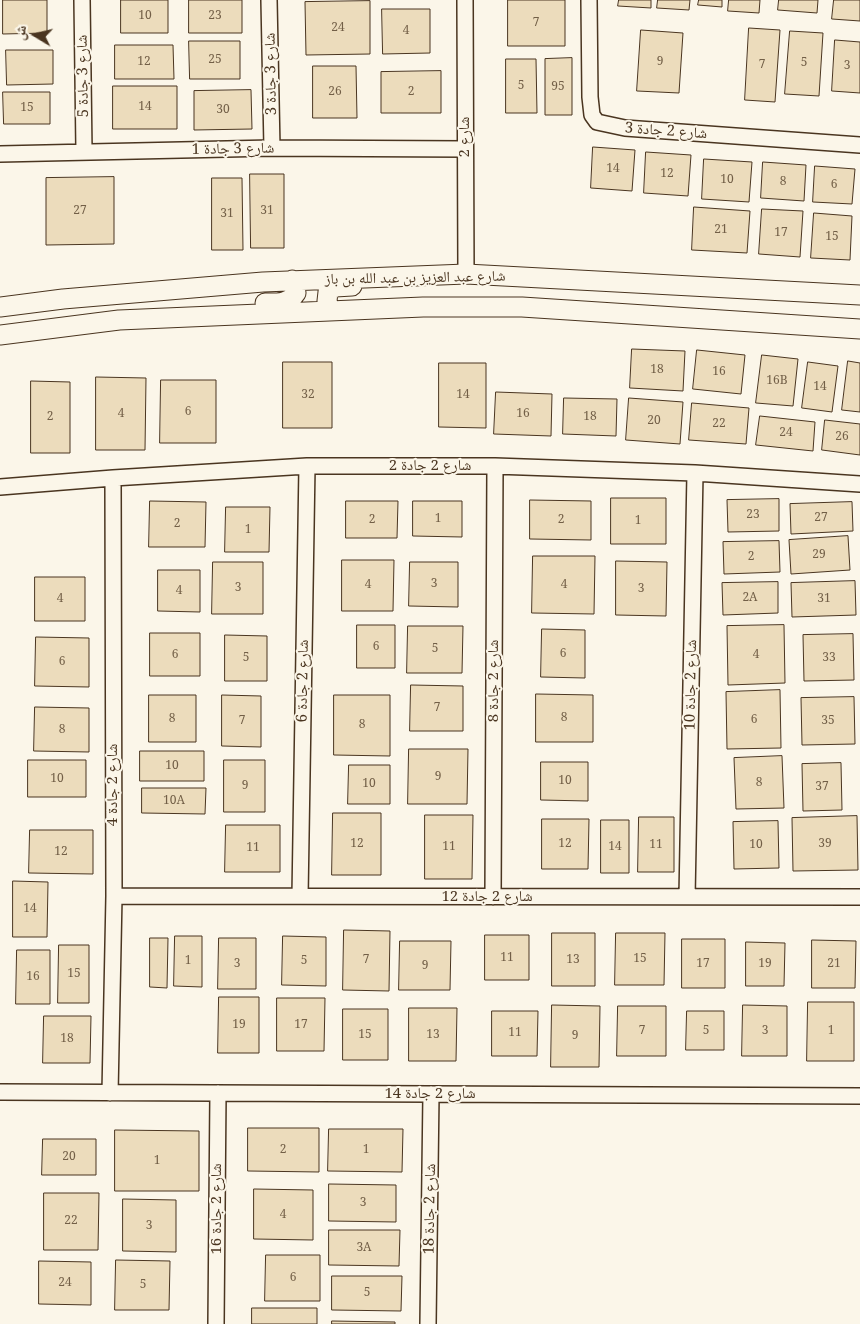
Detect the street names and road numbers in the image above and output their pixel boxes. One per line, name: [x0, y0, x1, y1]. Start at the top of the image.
street label: شارع 3 جادة 3: [261, 33, 281, 115]
street label: شارع 3 جادة 5: [73, 35, 93, 117]
street label: شارع 2: [456, 117, 474, 157]
street label: شارع 2 جادة 3: [624, 119, 708, 143]
street label: شارع 3 جادة 1: [192, 139, 274, 159]
street label: شارع عبد العزيز بن عبد الله بن باز: [324, 267, 506, 289]
street label: شارع 2 جادة 2: [389, 457, 471, 475]
street label: شارع 2 جادة 10: [681, 639, 701, 731]
street label: شارع 2 جادة 6: [293, 640, 313, 722]
street label: شارع 2 جادة 8: [485, 640, 503, 722]
street label: شارع 2 جادة 4: [104, 744, 122, 826]
street label: شارع 2 جادة 12: [441, 888, 533, 906]
street label: شارع 2 جادة 14: [384, 1085, 476, 1103]
street label: شارع 2 جادة 16: [208, 1163, 226, 1255]
street label: شارع 2 جادة 18: [420, 1163, 440, 1255]

